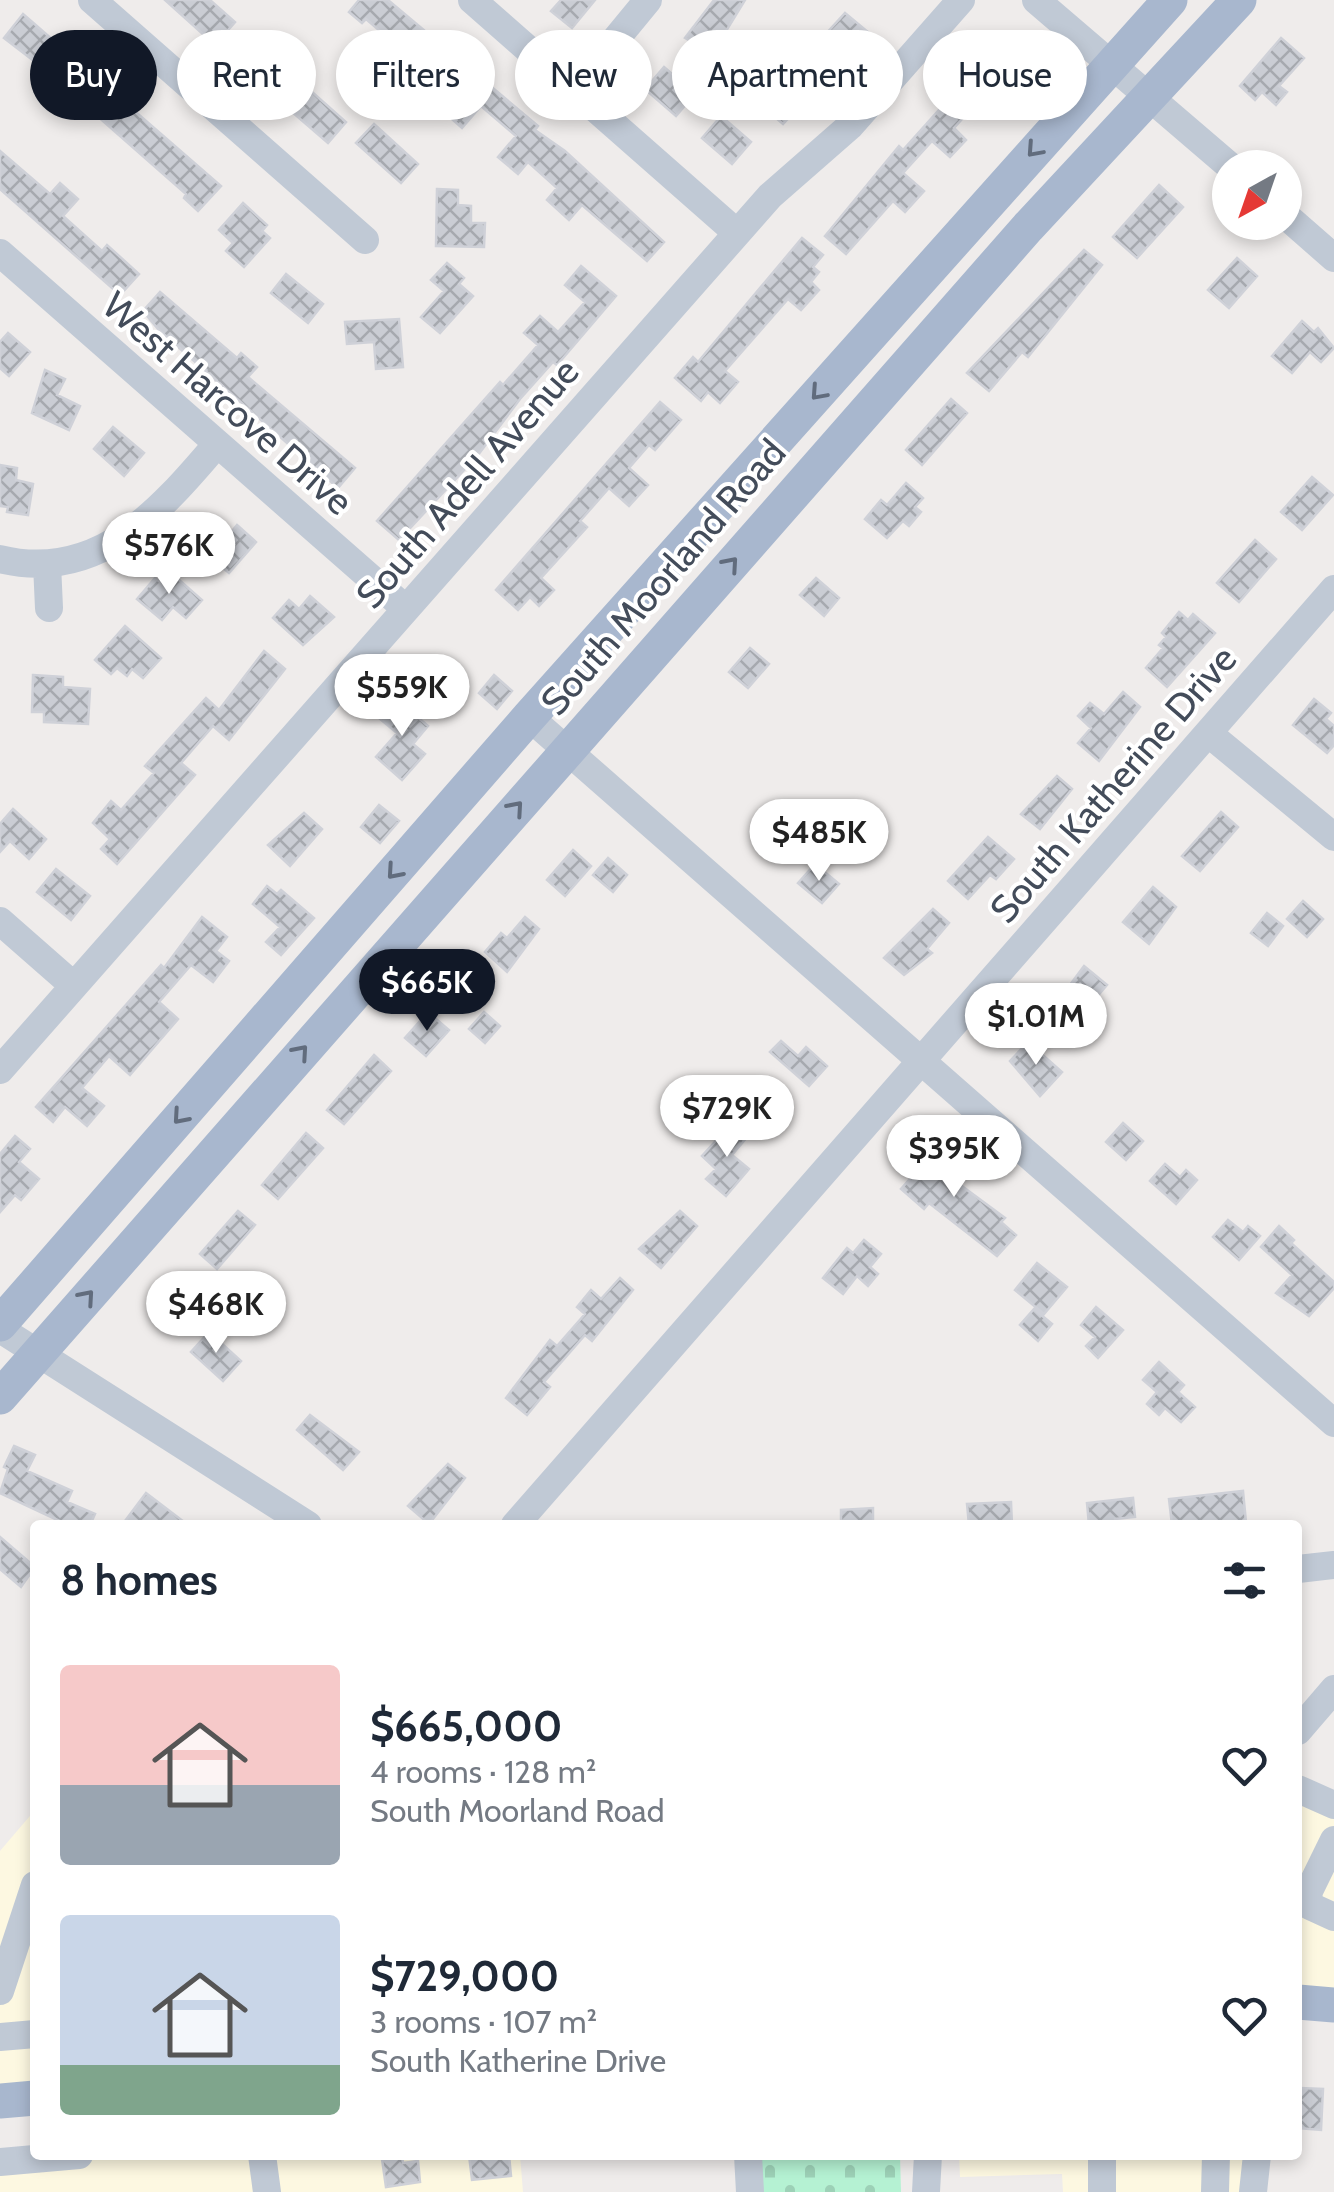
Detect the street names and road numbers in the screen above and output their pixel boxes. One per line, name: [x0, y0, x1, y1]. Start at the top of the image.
street label: West Harcove Drive: [93, 281, 363, 525]
street label: South Adell Avenue: [346, 349, 588, 617]
street label: South Moorland Road: [531, 430, 795, 724]
street label: South Katherine Drive: [980, 636, 1246, 932]

